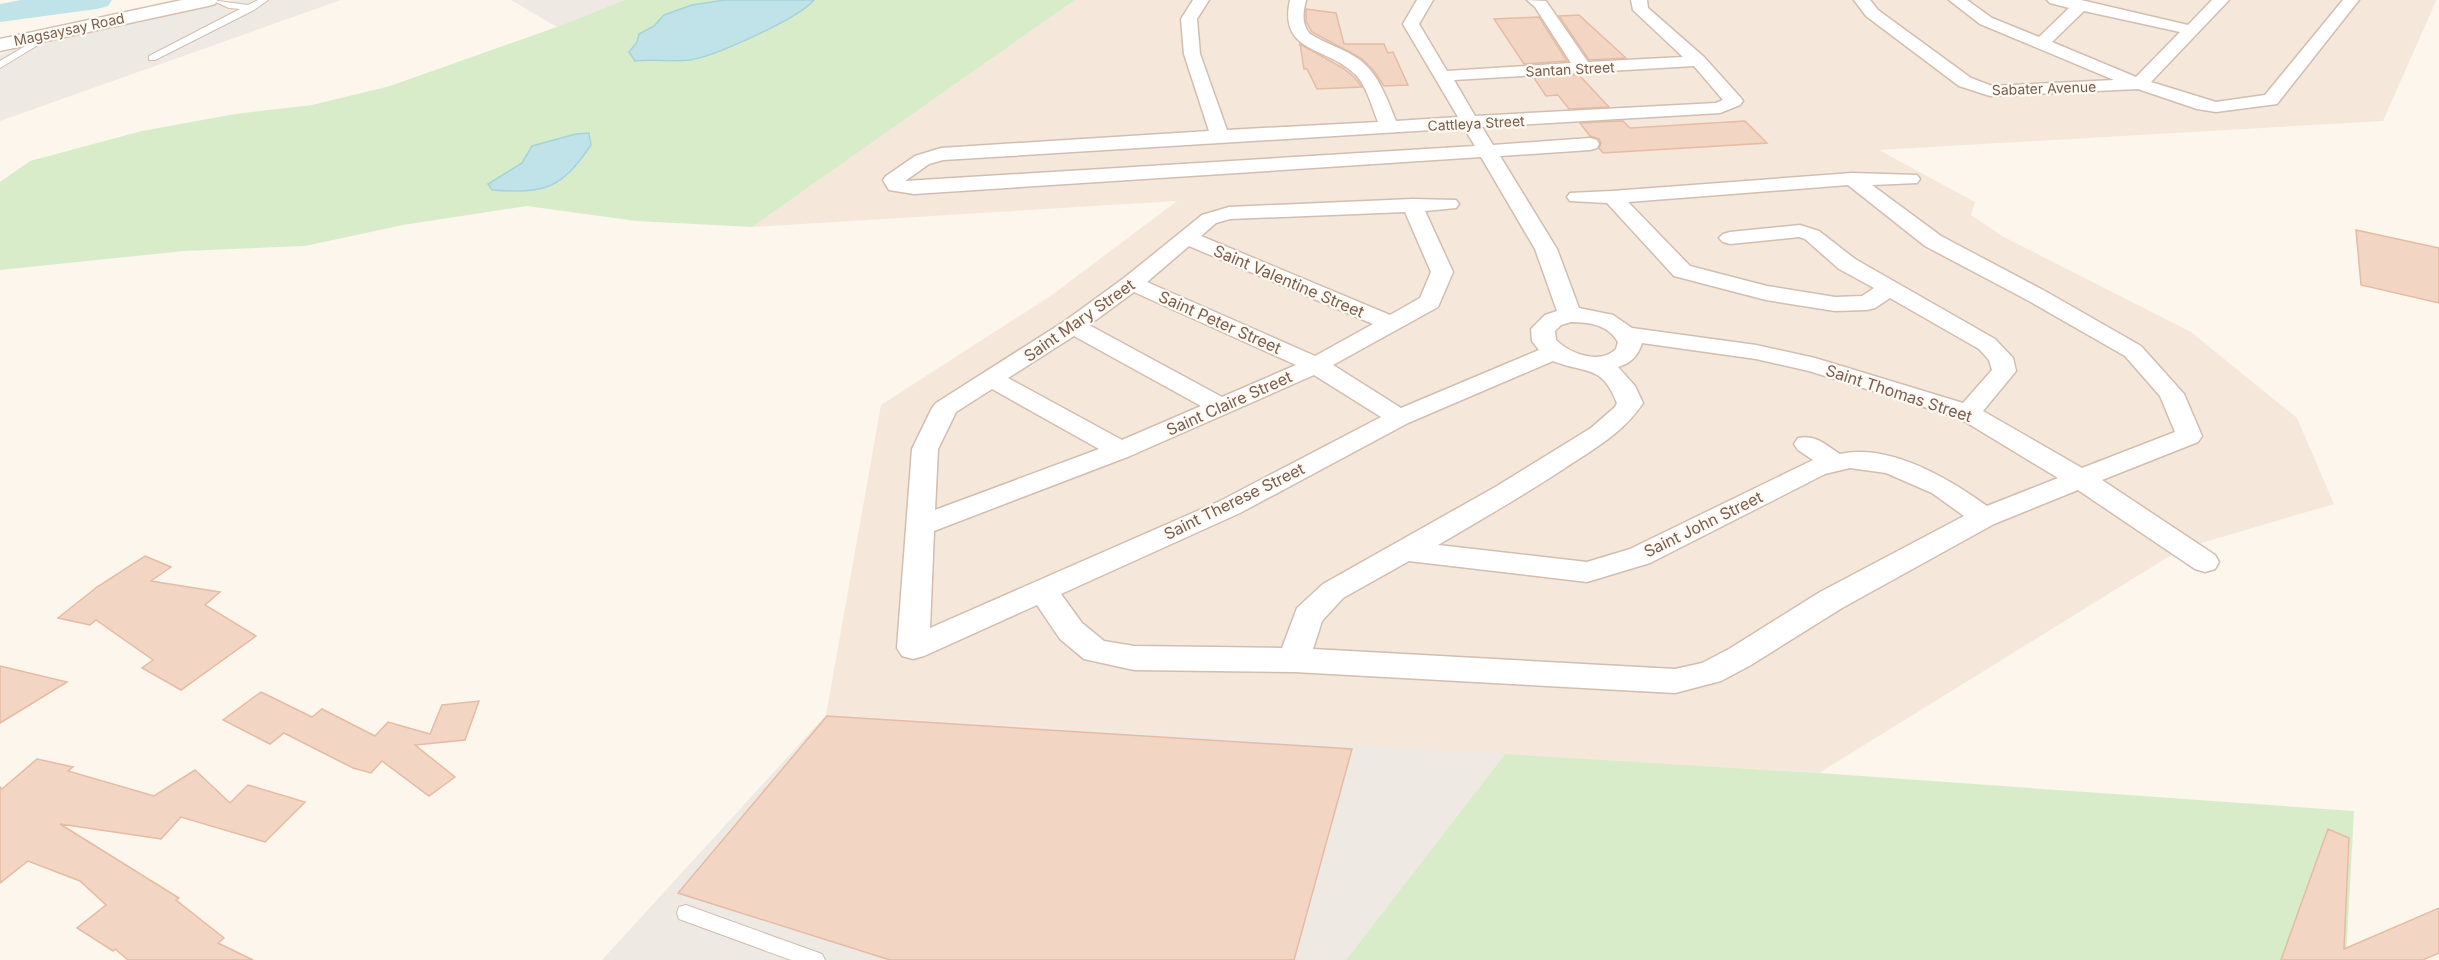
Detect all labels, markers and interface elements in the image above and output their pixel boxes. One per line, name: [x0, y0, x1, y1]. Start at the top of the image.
street label: Magsaysay Road: [12, 9, 126, 49]
street label: Santan Street: [1525, 58, 1615, 80]
street label: Sabater Avenue: [1992, 78, 2096, 98]
street label: Cattleya Street: [1427, 112, 1525, 134]
street label: Saint Valentine Street: [1211, 240, 1367, 322]
street label: Saint Mary Street: [1020, 274, 1138, 366]
street label: Saint Peter Street: [1156, 286, 1284, 358]
street label: Saint Thomas Street: [1823, 360, 1975, 426]
street label: Saint Claire Street: [1163, 366, 1295, 440]
street label: Saint Therese Street: [1160, 458, 1308, 544]
street label: Saint John Street: [1640, 487, 1766, 561]

